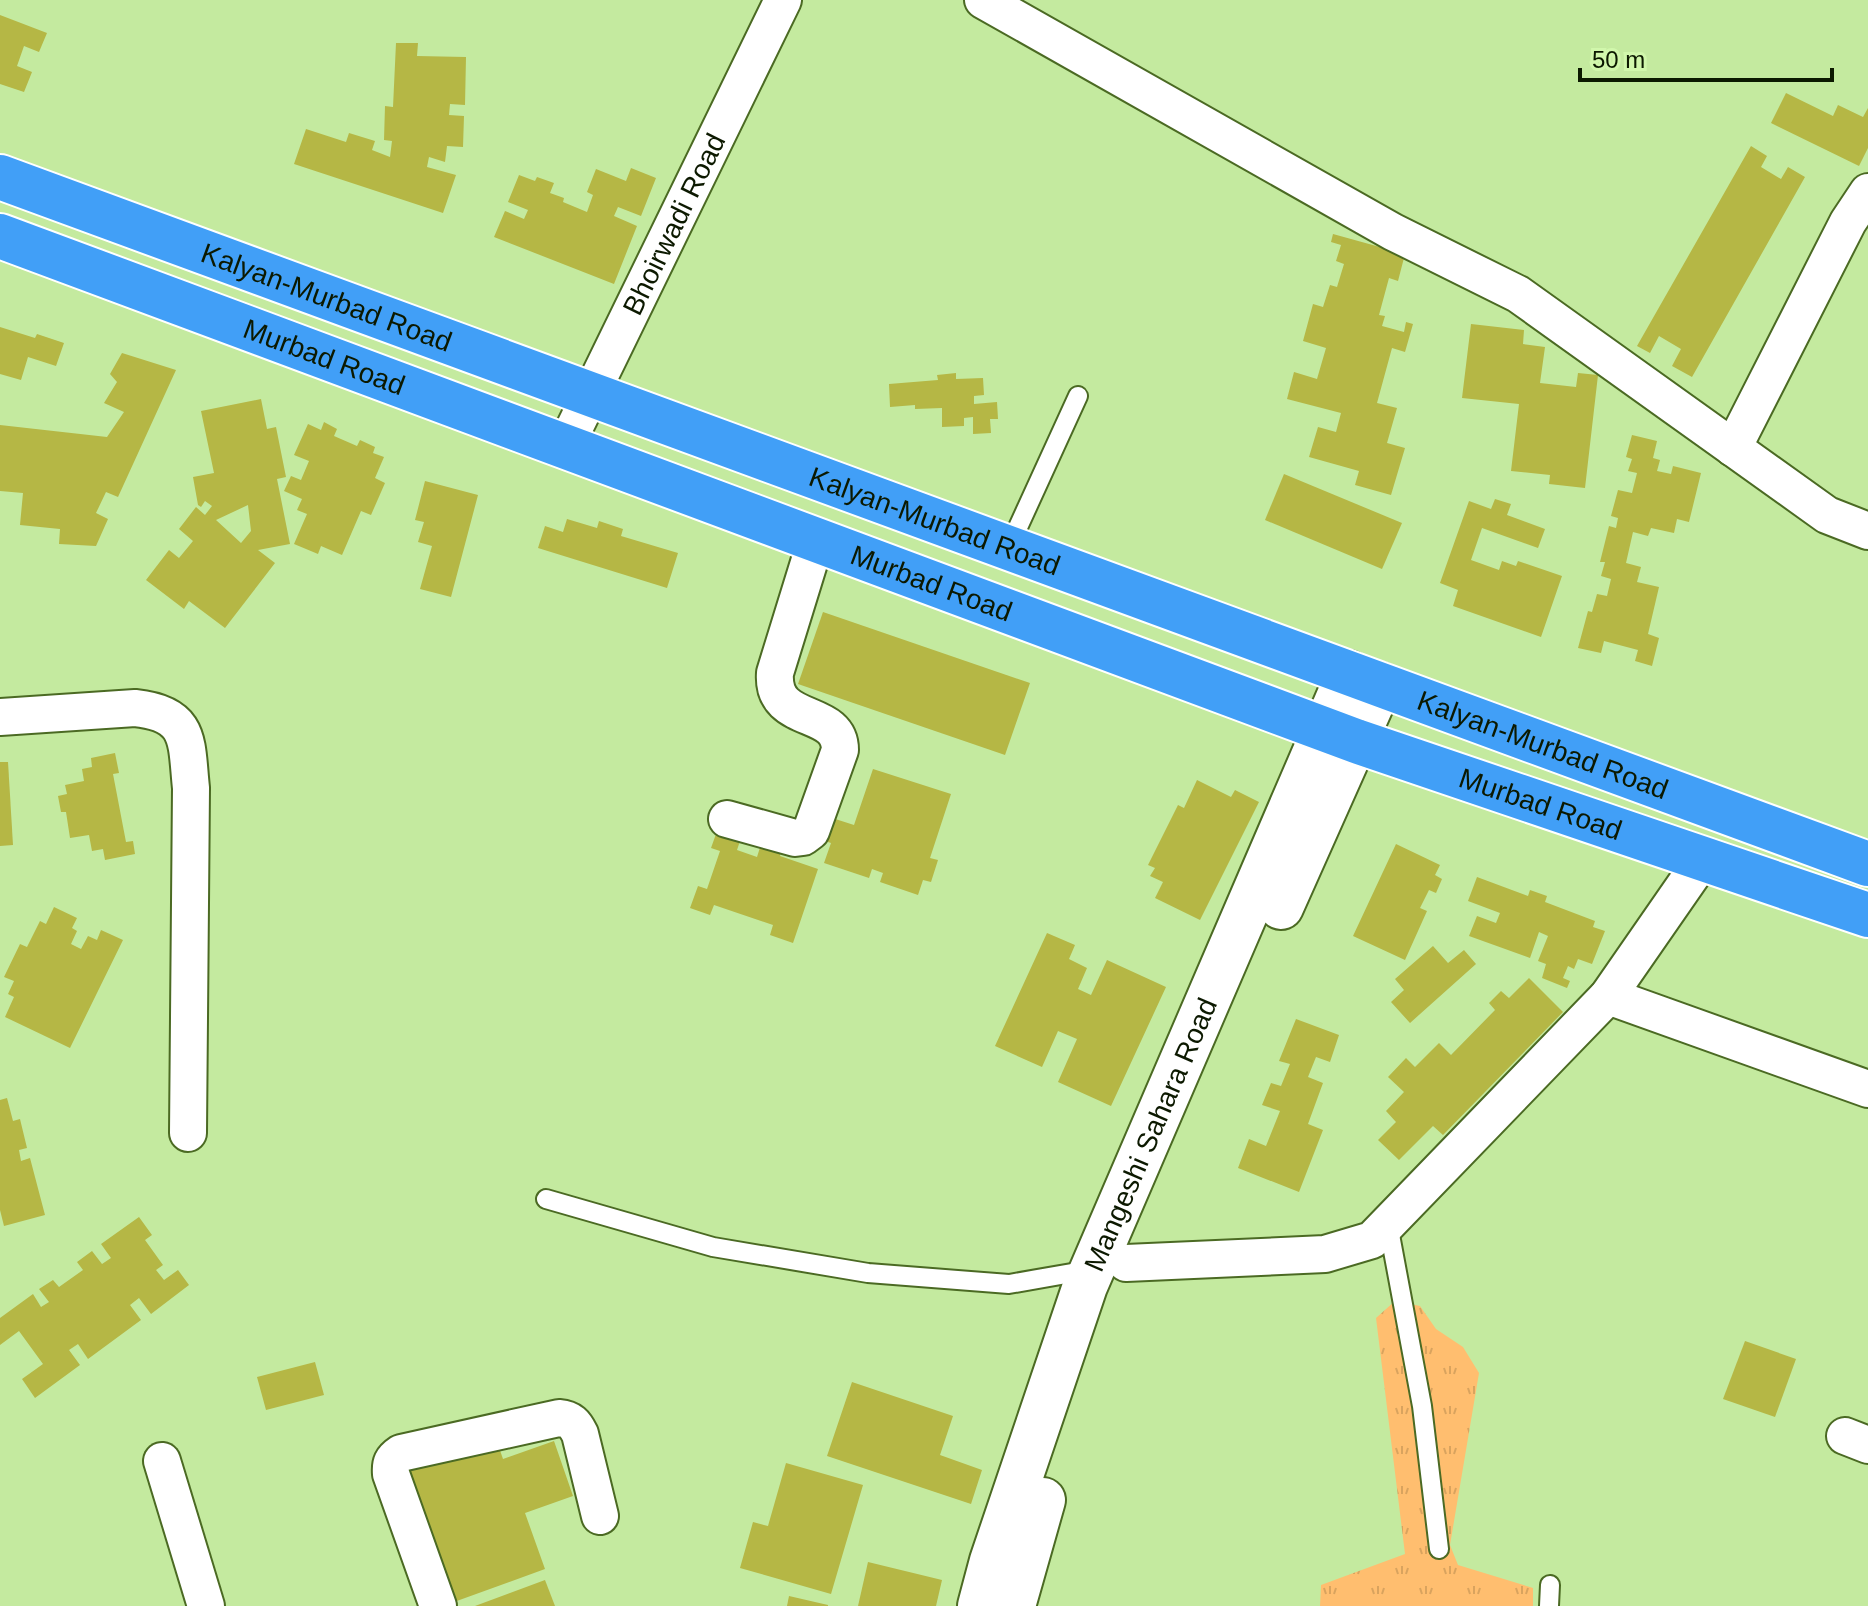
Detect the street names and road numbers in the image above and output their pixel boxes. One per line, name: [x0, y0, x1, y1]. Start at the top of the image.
street label: Bhoirwadi Road: [616, 128, 731, 320]
street label: Kalyan-Murbad Road: [196, 235, 456, 357]
street label: Murbad Road: [239, 312, 409, 402]
street label: Kalyan-Murbad Road: [805, 461, 1064, 581]
street label: Murbad Road: [847, 539, 1016, 627]
street label: Kalyan-Murbad Road: [1412, 683, 1672, 805]
street label: Murbad Road: [1454, 760, 1626, 848]
street label: Mangeshi Sahara Road: [1078, 993, 1223, 1276]

